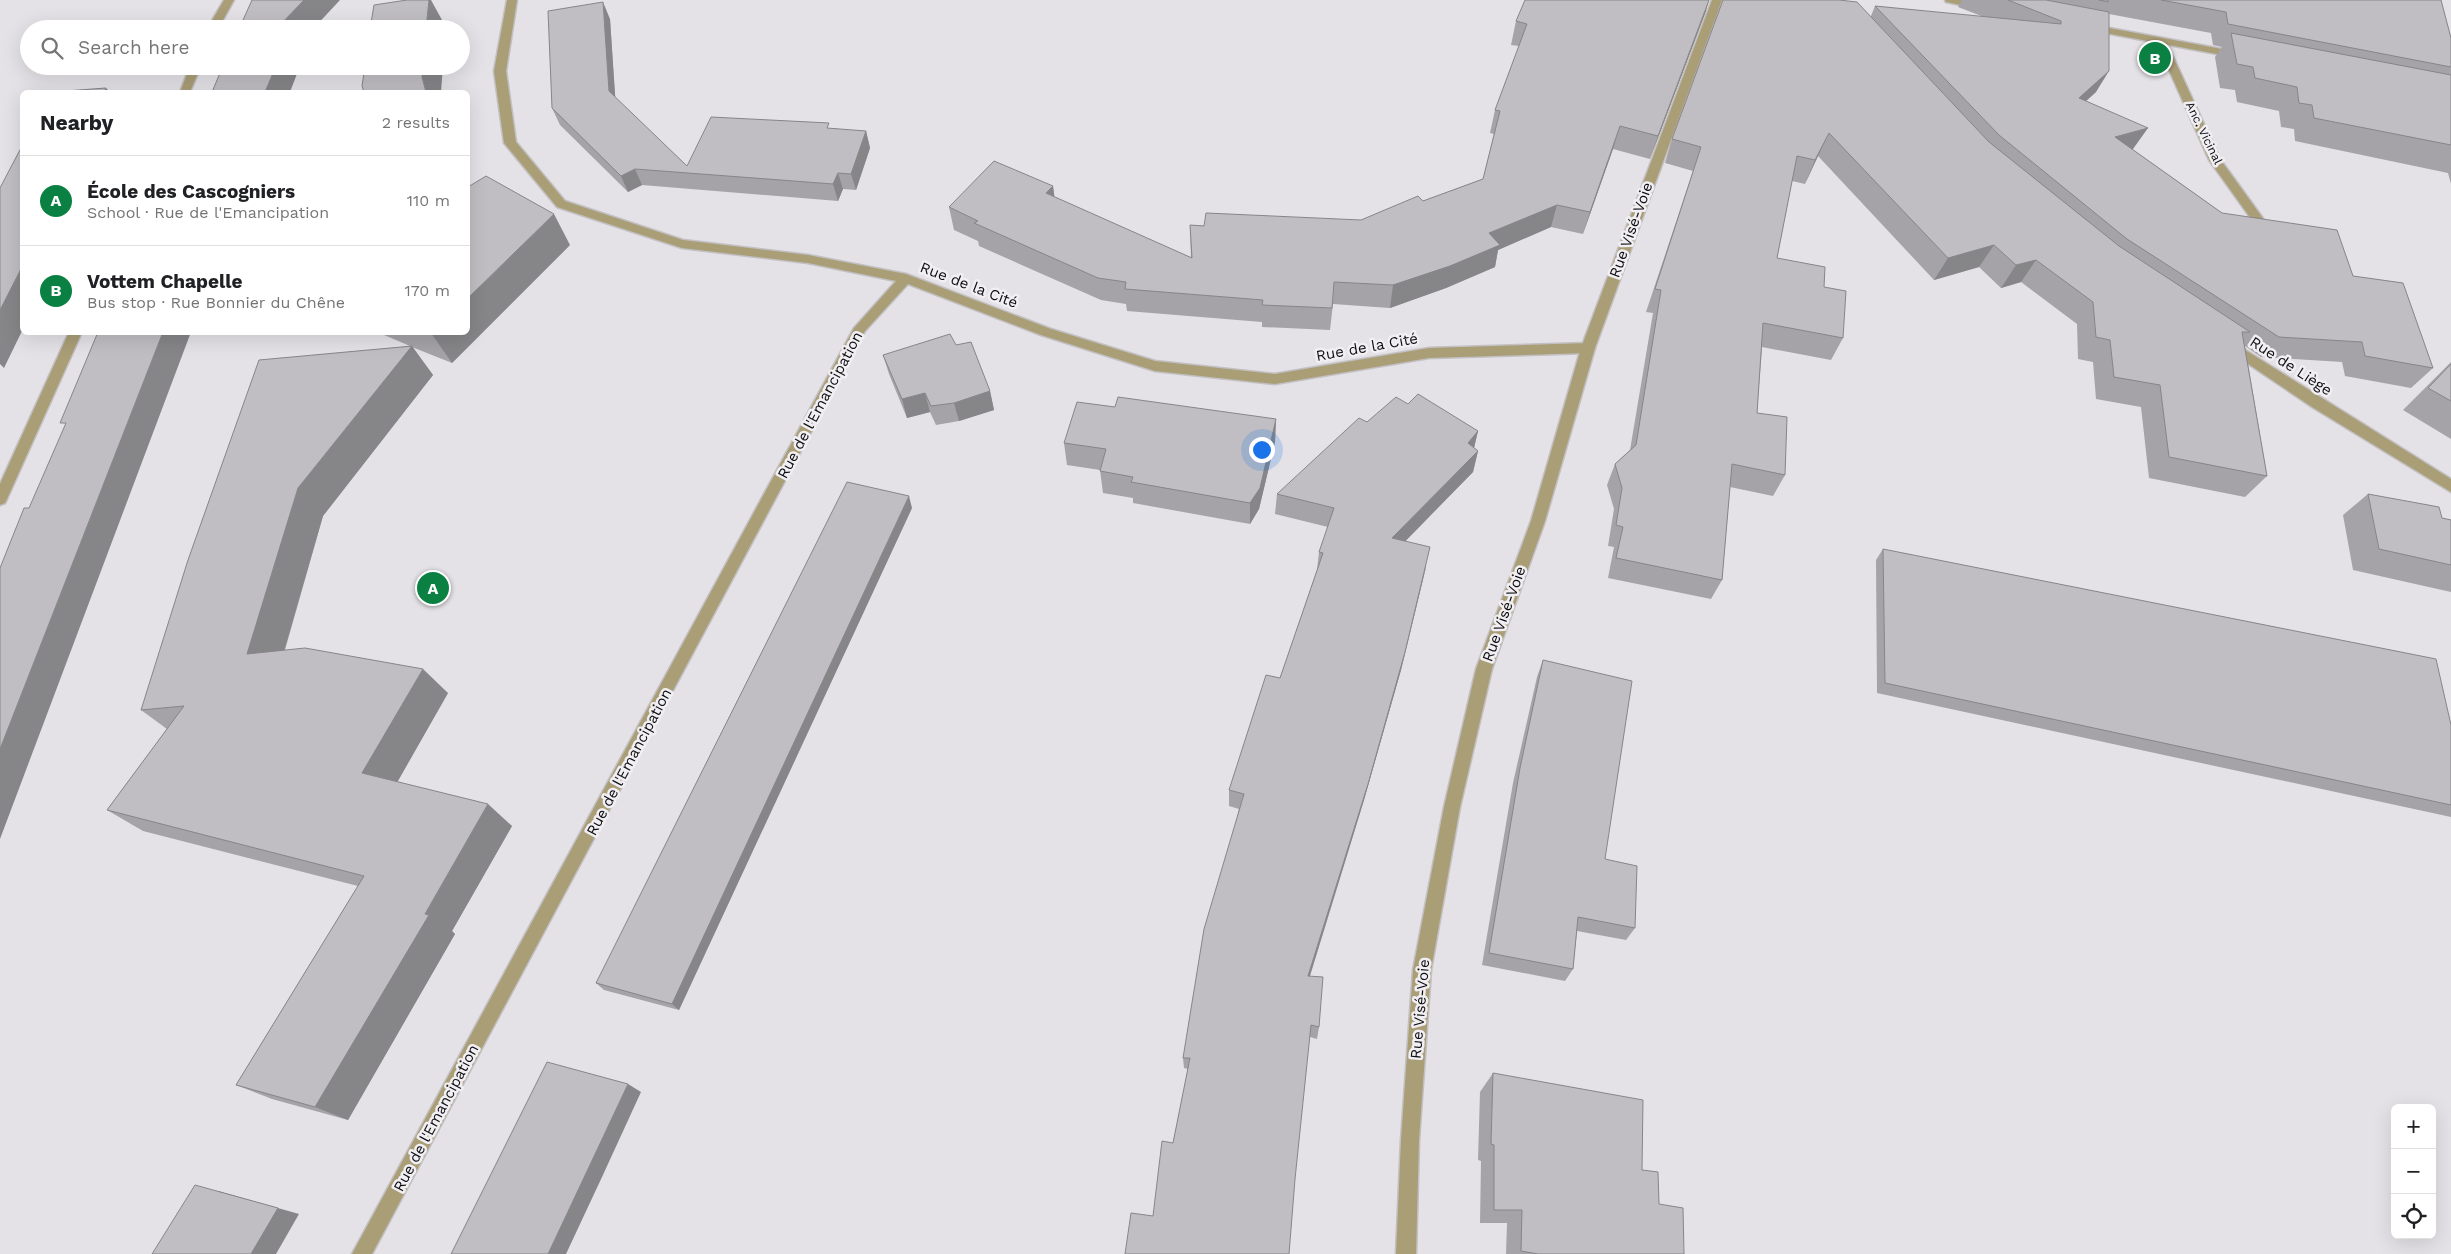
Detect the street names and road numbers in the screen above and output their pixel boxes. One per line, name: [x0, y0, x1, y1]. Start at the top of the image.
street label: Anc. Vicinal: [2183, 99, 2225, 167]
street label: Rue Visé-Voie: [1605, 180, 1657, 280]
street label: Rue de la Cité: [918, 258, 1020, 312]
street label: Rue de l'Emancipation: [774, 328, 866, 482]
street label: Rue de la Cité: [1315, 329, 1419, 365]
street label: Rue de Liège: [2247, 333, 2335, 399]
street label: Rue Visé-Voie: [1478, 564, 1530, 664]
street label: Rue de l'Emancipation: [583, 685, 675, 839]
street label: Rue Visé-Voie: [1407, 958, 1433, 1060]
street label: Rue de l'Emancipation: [390, 1041, 482, 1195]

